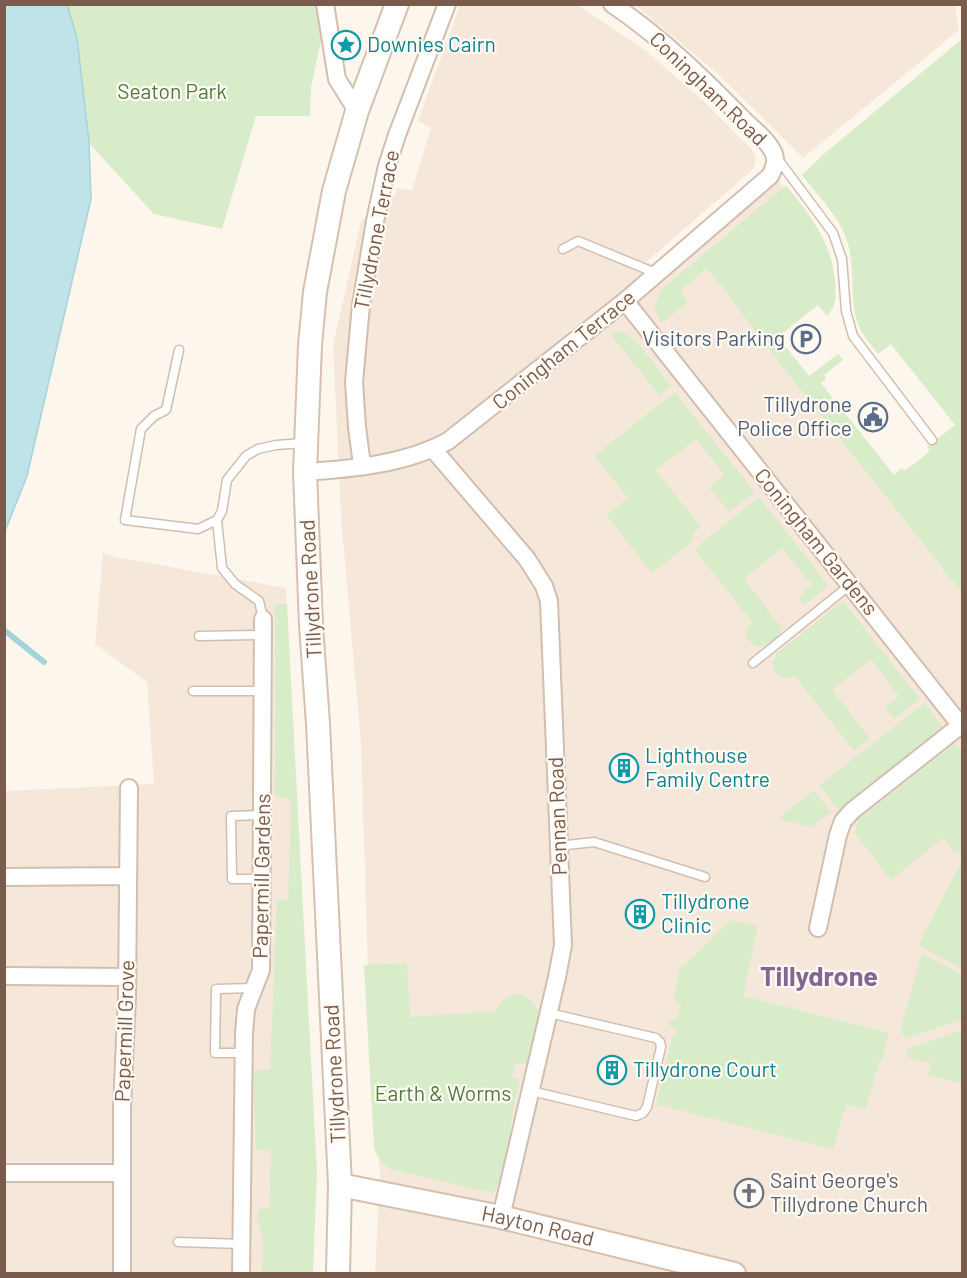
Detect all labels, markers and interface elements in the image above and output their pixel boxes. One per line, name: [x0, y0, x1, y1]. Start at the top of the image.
street label: Coningham Road: [645, 26, 773, 150]
place icon: Downies Cairn: [330, 29, 362, 61]
place label: Downies Cairn: [367, 31, 496, 56]
park label: Seaton Park: [117, 78, 227, 103]
street label: Tillydrone Terrace: [348, 147, 403, 312]
street label: Coningham Terrace: [487, 284, 640, 414]
parking icon: Visitors Parking: [790, 323, 822, 355]
place label: Visitors Parking: [642, 325, 785, 350]
place label: Tillydrone Police Office: [737, 391, 852, 440]
public building icon: Tillydrone Police Office: [857, 401, 889, 433]
street label: Coningham Gardens: [750, 462, 884, 620]
street label: Tillydrone Road: [293, 519, 326, 659]
place label: Lighthouse Family Centre: [645, 742, 770, 791]
building icon: Lighthouse Family Centre: [608, 752, 640, 784]
street label: Pennan Road: [542, 756, 571, 876]
street label: Papermill Gardens: [247, 793, 274, 959]
place label: Tillydrone Clinic: [661, 888, 750, 937]
building icon: Tillydrone Clinic: [624, 898, 656, 930]
street label: Papermill Grove: [109, 959, 138, 1102]
district label: Tillydrone: [760, 959, 878, 991]
street label: Tillydrone Road: [317, 1004, 350, 1144]
building icon: Tillydrone Court: [596, 1054, 628, 1086]
place label: Tillydrone Court: [633, 1056, 777, 1081]
park label: Earth & Worms: [375, 1080, 511, 1105]
place label: Saint George's Tillydrone Church: [770, 1167, 928, 1216]
church icon: Saint George's Tillydrone Church: [733, 1177, 765, 1209]
street label: Hayton Road: [480, 1199, 597, 1250]

